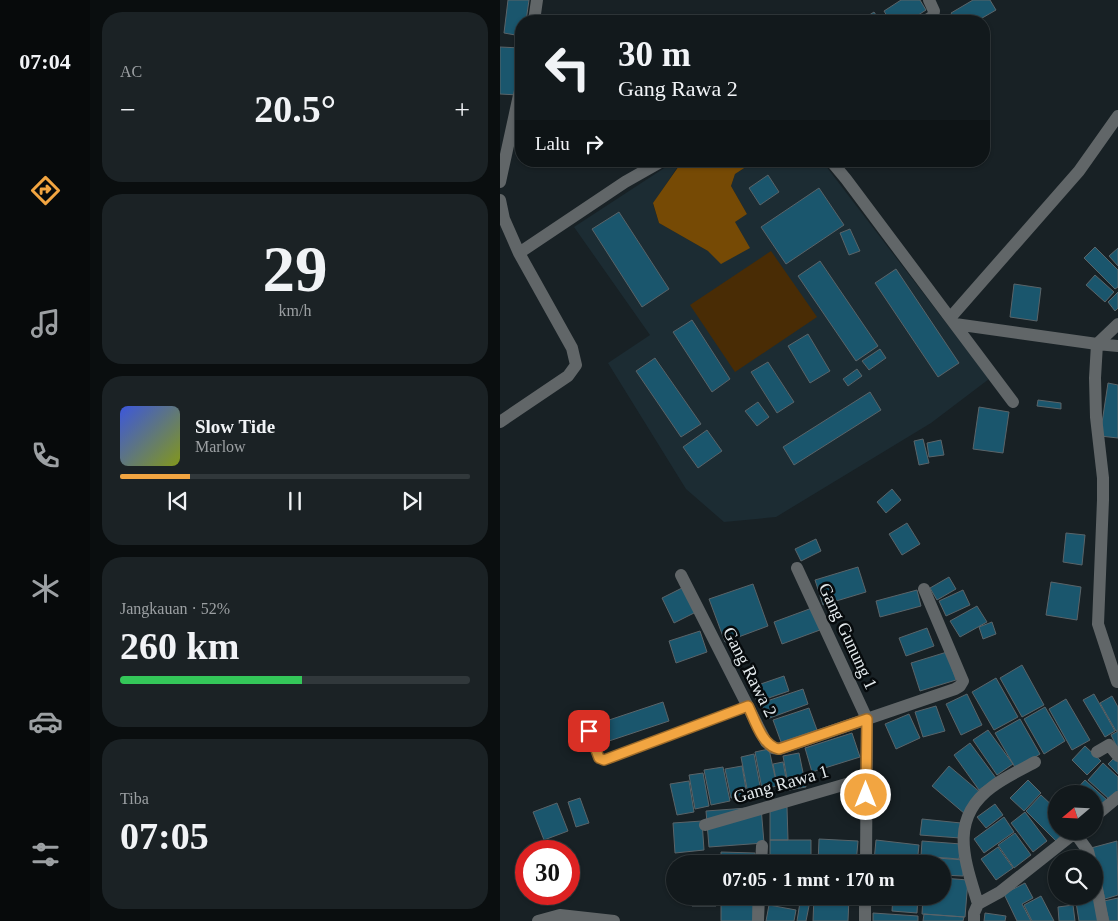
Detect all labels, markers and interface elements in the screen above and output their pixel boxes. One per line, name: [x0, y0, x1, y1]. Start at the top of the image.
icon: left: [535, 35, 600, 100]
text: 30 m: [618, 35, 691, 74]
text: 07:04: [19, 49, 71, 74]
text: AC: [120, 63, 142, 80]
text: Gang Rawa 2: [618, 76, 738, 101]
text: 20.5°: [254, 88, 336, 130]
text: −: [120, 94, 136, 125]
text: +: [454, 94, 470, 125]
icon: right: [580, 130, 608, 158]
text: Lalu: [535, 133, 570, 154]
icon: directions: [28, 173, 63, 208]
text: 29: [263, 233, 328, 305]
text: km/h: [279, 302, 311, 319]
icon: music: [28, 306, 63, 341]
text: Slow Tide: [195, 416, 275, 437]
icon: phone: [28, 438, 63, 473]
text: Marlow: [195, 438, 246, 455]
icon: previous: [164, 487, 192, 515]
icon: pause: [281, 487, 309, 515]
icon: next: [398, 487, 426, 515]
icon: climate: [28, 571, 63, 606]
street label: Gang Gunung 1: [815, 580, 881, 692]
text: Jangkauan · 52%: [120, 600, 230, 617]
street label: Gang Rawa 2: [719, 624, 781, 720]
text: 260 km: [120, 625, 239, 667]
icon: car: [28, 704, 63, 739]
pin: [568, 710, 610, 752]
icon: arrive: [575, 717, 603, 745]
street label: Gang Rawa 1: [731, 761, 831, 807]
position arrow: [839, 768, 891, 820]
north arrow: [1048, 785, 1102, 840]
map controls: [1048, 785, 1103, 905]
text: Tiba: [120, 790, 149, 807]
text: 07:05: [120, 815, 209, 857]
icon: filters: [28, 837, 63, 872]
speed limit sign: 30: [515, 840, 580, 905]
button: search: [1048, 850, 1103, 905]
text: 07:05 · 1 mnt · 170 m: [722, 869, 895, 890]

